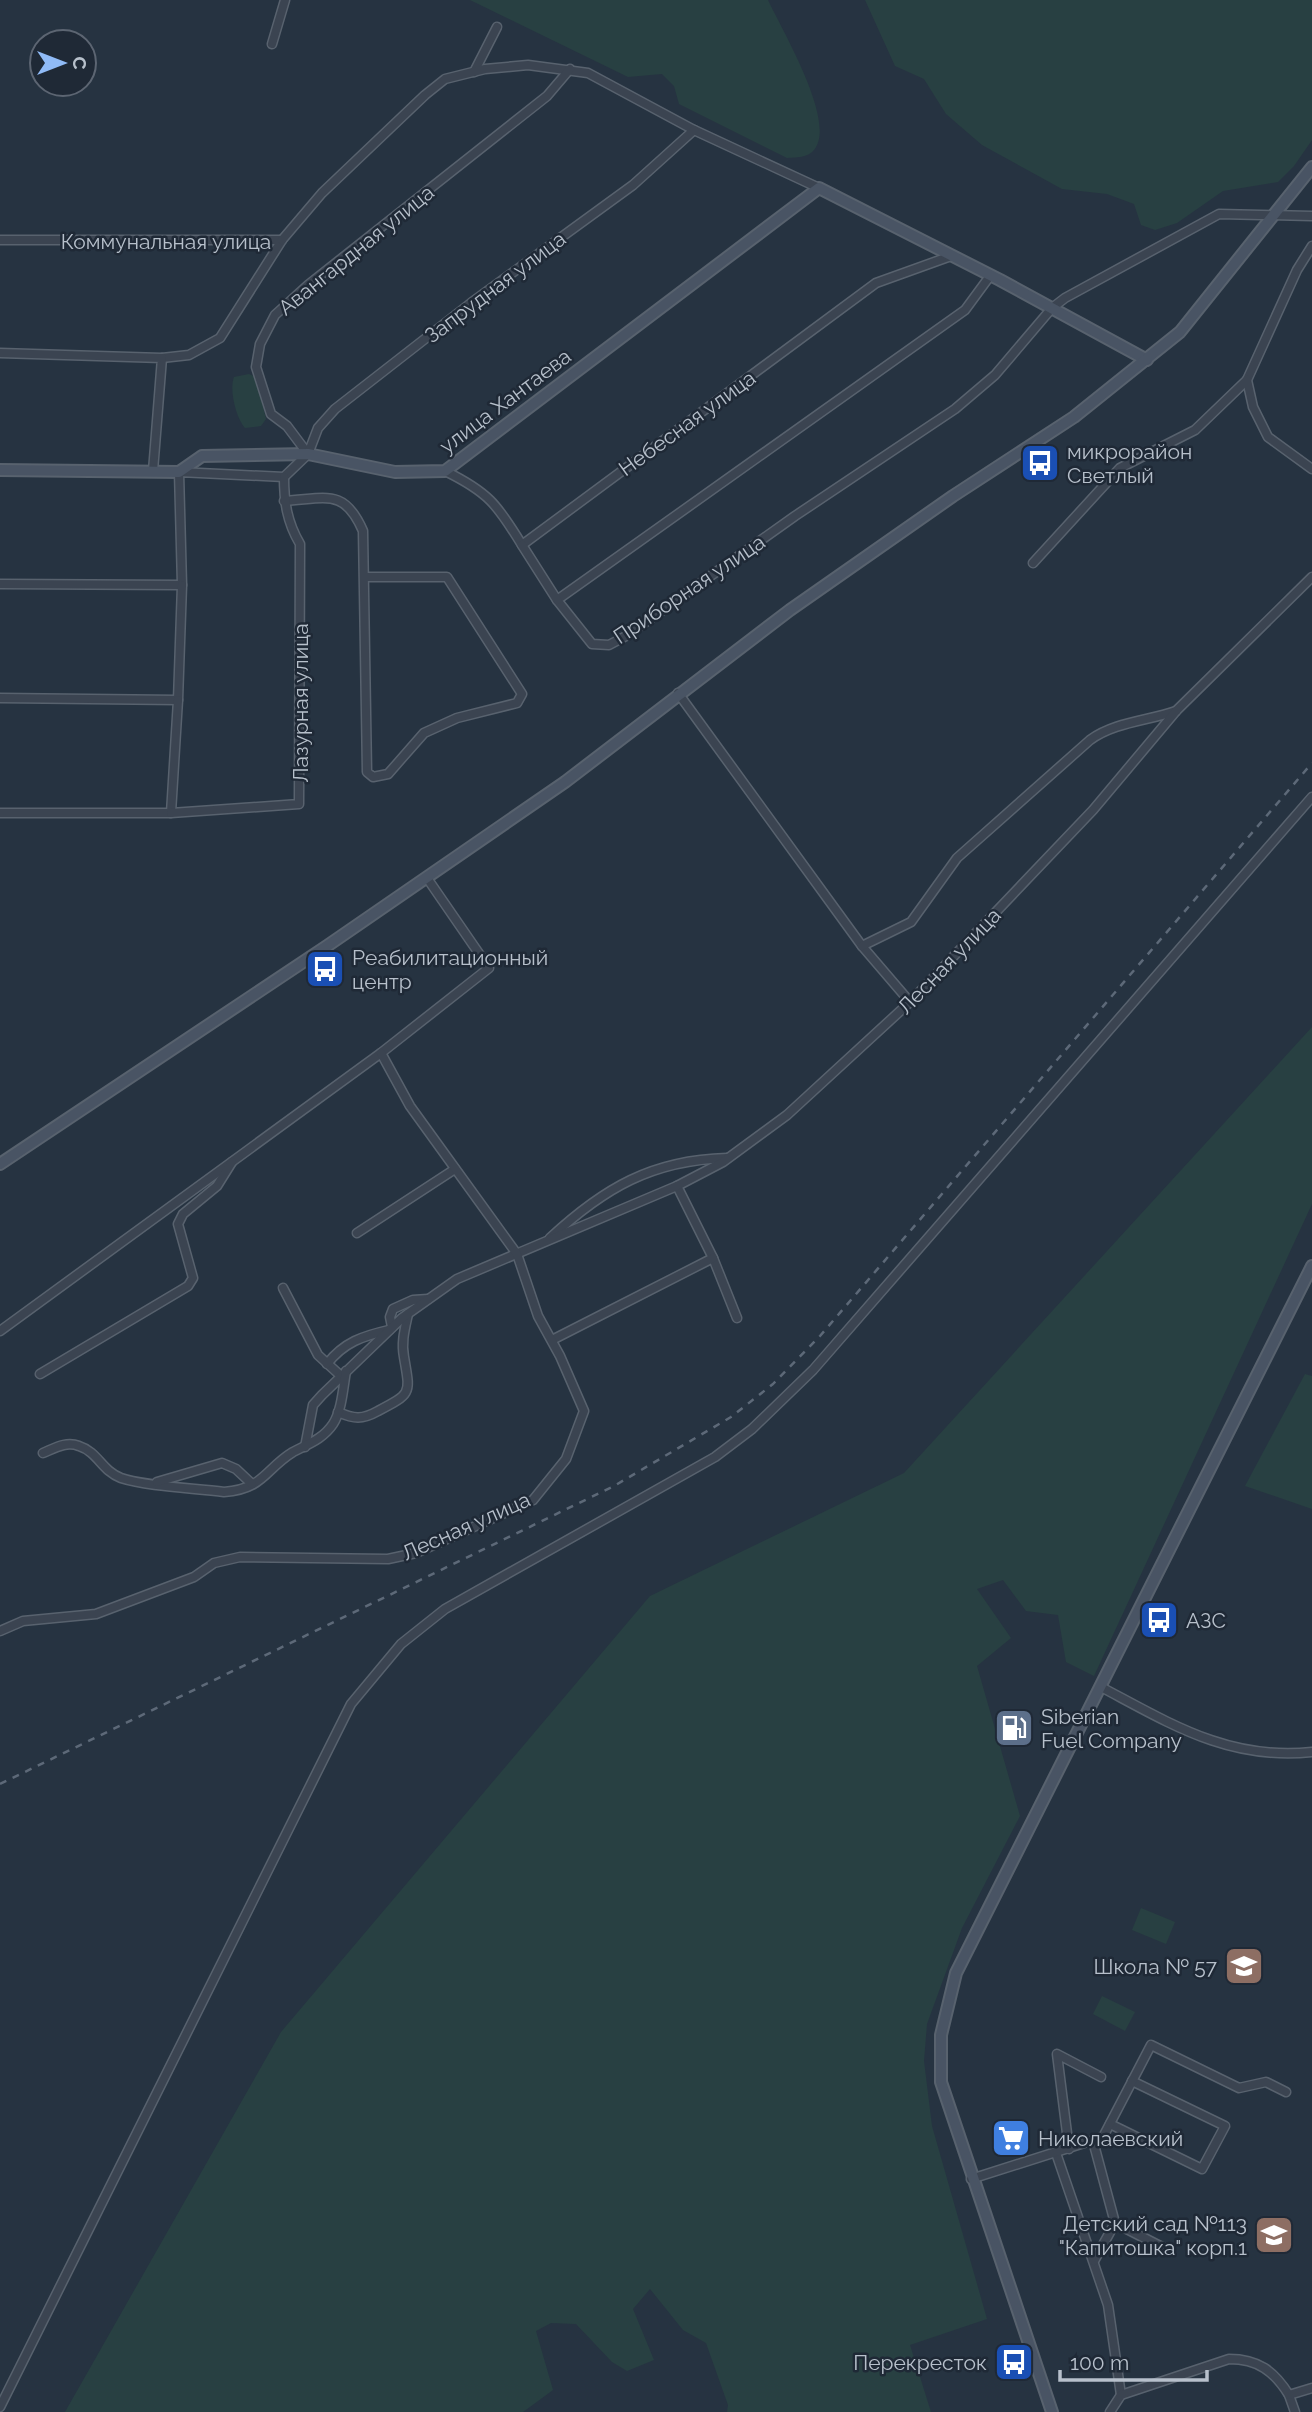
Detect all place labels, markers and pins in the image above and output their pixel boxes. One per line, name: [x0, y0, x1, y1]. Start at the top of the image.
place label: микрорайон Светлый: [1067, 439, 1192, 488]
bus stop icon: микрорайон Светлый: [1019, 442, 1061, 484]
place label: Реабилитационный центр: [352, 945, 548, 994]
bus stop icon: Реабилитационный центр: [304, 948, 346, 990]
bus stop icon: АЗС: [1138, 1599, 1180, 1641]
place label: АЗС: [1186, 1608, 1226, 1633]
place label: Siberian Fuel Company: [1041, 1704, 1182, 1753]
fuel station icon: Siberian Fuel Company: [993, 1707, 1035, 1749]
school or university icon: Школа № 57: [1223, 1945, 1265, 1987]
place label: Школа № 57: [1094, 1954, 1218, 1979]
supermarket icon: Николаевский: [990, 2117, 1032, 2159]
place label: Николаевский: [1038, 2126, 1183, 2151]
place label: Детский сад №113 "Капитошка" корп.1: [1059, 2211, 1247, 2260]
school or university icon: Детский сад №113 "Капитошка" корп.1: [1253, 2214, 1295, 2256]
bus stop icon: Перекресток: [993, 2341, 1035, 2383]
place label: Перекресток: [853, 2350, 987, 2375]

